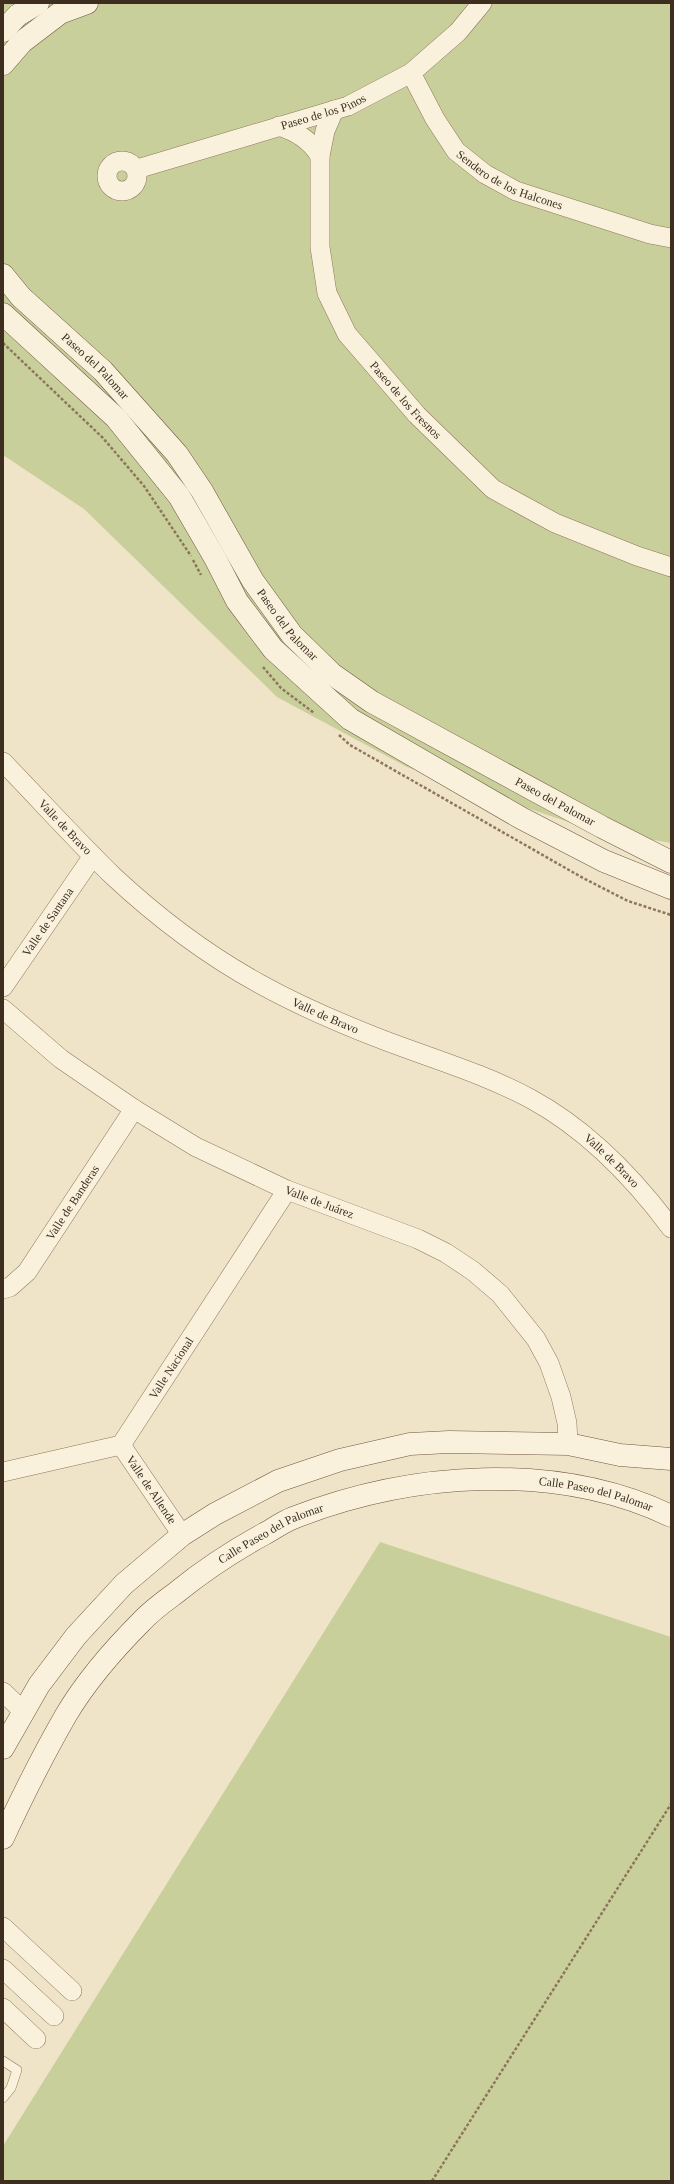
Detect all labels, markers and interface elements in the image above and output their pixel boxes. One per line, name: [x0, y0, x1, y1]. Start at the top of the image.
street label: Paseo de los Pinos: [279, 91, 369, 133]
street label: Sendero de los Halcones: [454, 147, 565, 213]
street label: Paseo del Palomar: [59, 330, 132, 402]
street label: Paseo de los Fresnos: [367, 359, 445, 442]
street label: Paseo del Palomar: [254, 586, 321, 663]
street label: Paseo del Palomar: [513, 774, 598, 829]
street label: Valle de Bravo: [35, 797, 95, 858]
street label: Valle de Santana: [19, 884, 77, 959]
street label: Valle de Bravo: [290, 995, 361, 1037]
street label: Valle de Bravo: [581, 1131, 642, 1191]
street label: Valle de Banderas: [43, 1162, 102, 1243]
street label: Valle de Juárez: [283, 1183, 356, 1221]
street label: Valle Nacional: [146, 1334, 197, 1402]
street label: Valle de Allende: [123, 1453, 179, 1526]
street label: Calle Paseo del Palomar: [538, 1474, 655, 1514]
street label: Calle Paseo del Palomar: [216, 1501, 325, 1567]

